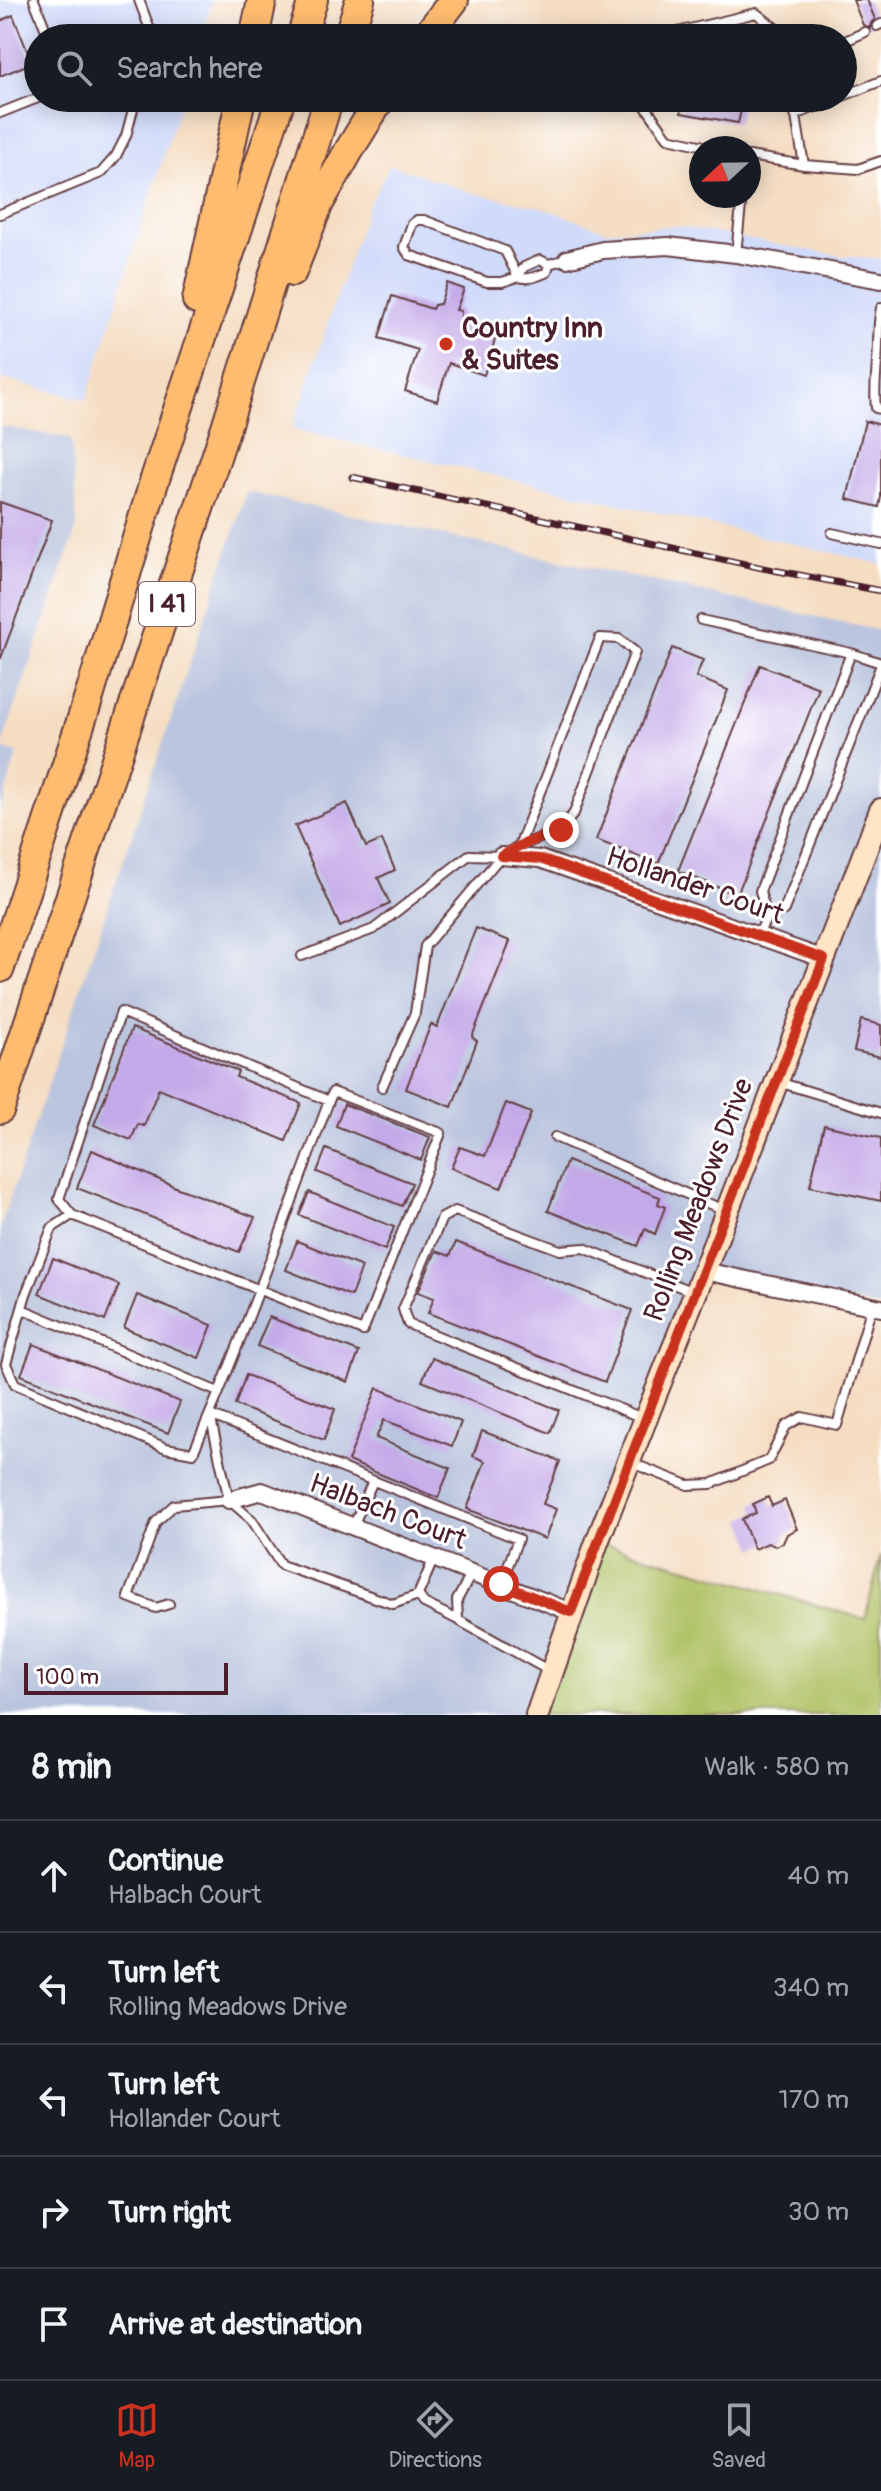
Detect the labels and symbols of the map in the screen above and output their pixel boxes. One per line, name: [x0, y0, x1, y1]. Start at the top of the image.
north arrow: [689, 136, 761, 208]
place label: Country Inn & Suites: [462, 311, 603, 378]
marker: Country Inn & Suites: [437, 335, 455, 353]
road number: I 41: [139, 582, 195, 626]
route end: [543, 812, 579, 848]
street label: Hollander Court: [602, 839, 789, 933]
street label: Rolling Meadows Drive: [637, 1073, 762, 1326]
street label: Halbach Court: [305, 1466, 472, 1558]
route start: [483, 1566, 519, 1602]
scale bar: [24, 1659, 228, 1695]

